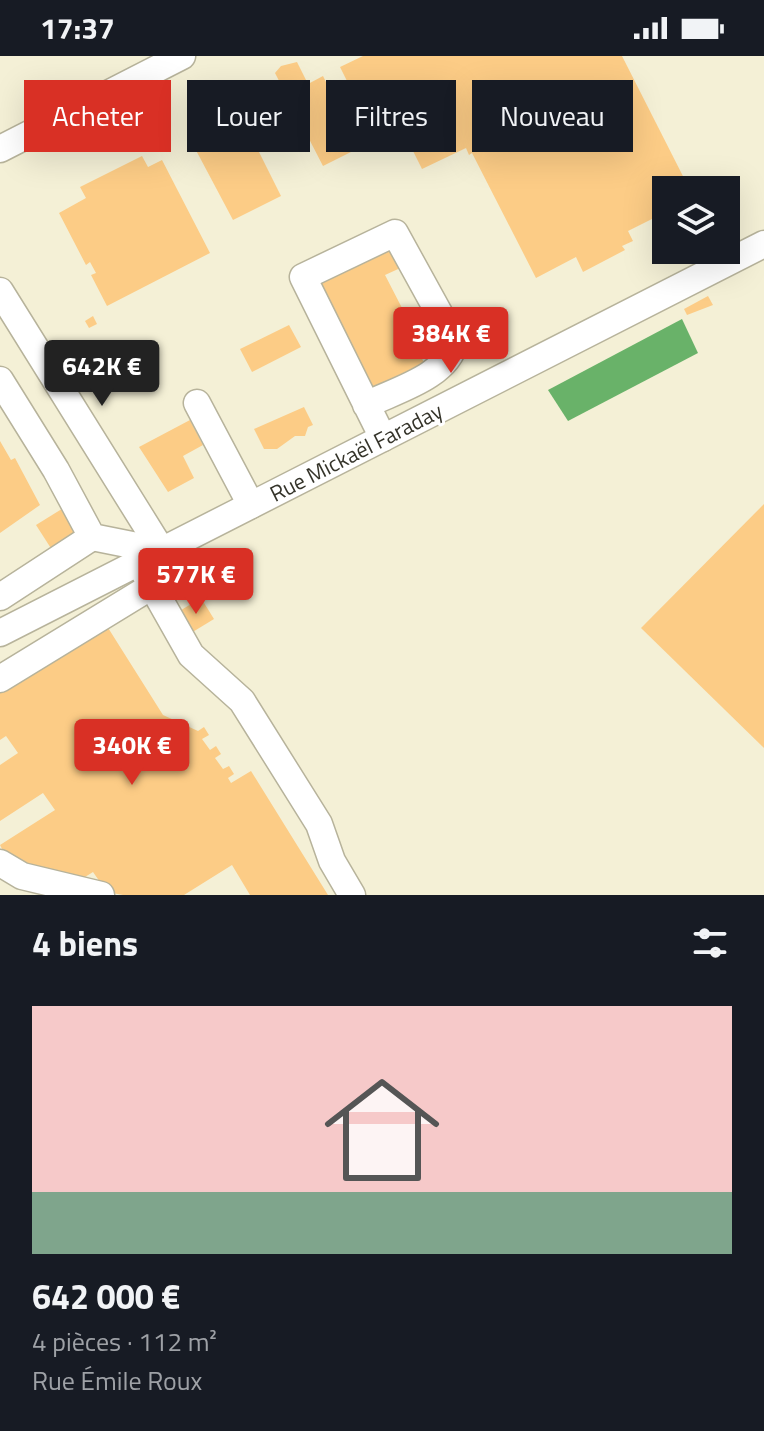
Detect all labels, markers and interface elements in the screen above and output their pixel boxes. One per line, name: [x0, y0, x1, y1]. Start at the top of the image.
text: 17:37: [40, 5, 115, 51]
chip: Acheter: [24, 80, 171, 152]
chip: Louer: [187, 80, 310, 152]
chip: Filtres: [326, 80, 456, 152]
chip: Nouveau: [472, 80, 633, 152]
map controls: [652, 176, 740, 264]
button: layers: [652, 176, 740, 264]
pin: 384K €: [386, 307, 516, 375]
text: 384K €: [411, 313, 491, 352]
pin: 642K €: [37, 340, 167, 408]
text: 642K €: [62, 346, 142, 385]
street label: Rue Mickaël Faraday: [264, 394, 449, 510]
pin: 577K €: [131, 548, 261, 616]
text: 577K €: [156, 554, 236, 593]
pin: 340K €: [67, 719, 197, 787]
text: 340K €: [92, 725, 172, 764]
text: 4 biens: [32, 917, 138, 969]
icon: filters: [688, 921, 732, 965]
icon: home: [310, 1058, 454, 1202]
text: 642 000 €: [32, 1270, 180, 1322]
text: 4 pièces · 112 m²: [32, 1322, 217, 1361]
text: Rue Émile Roux: [32, 1361, 202, 1400]

